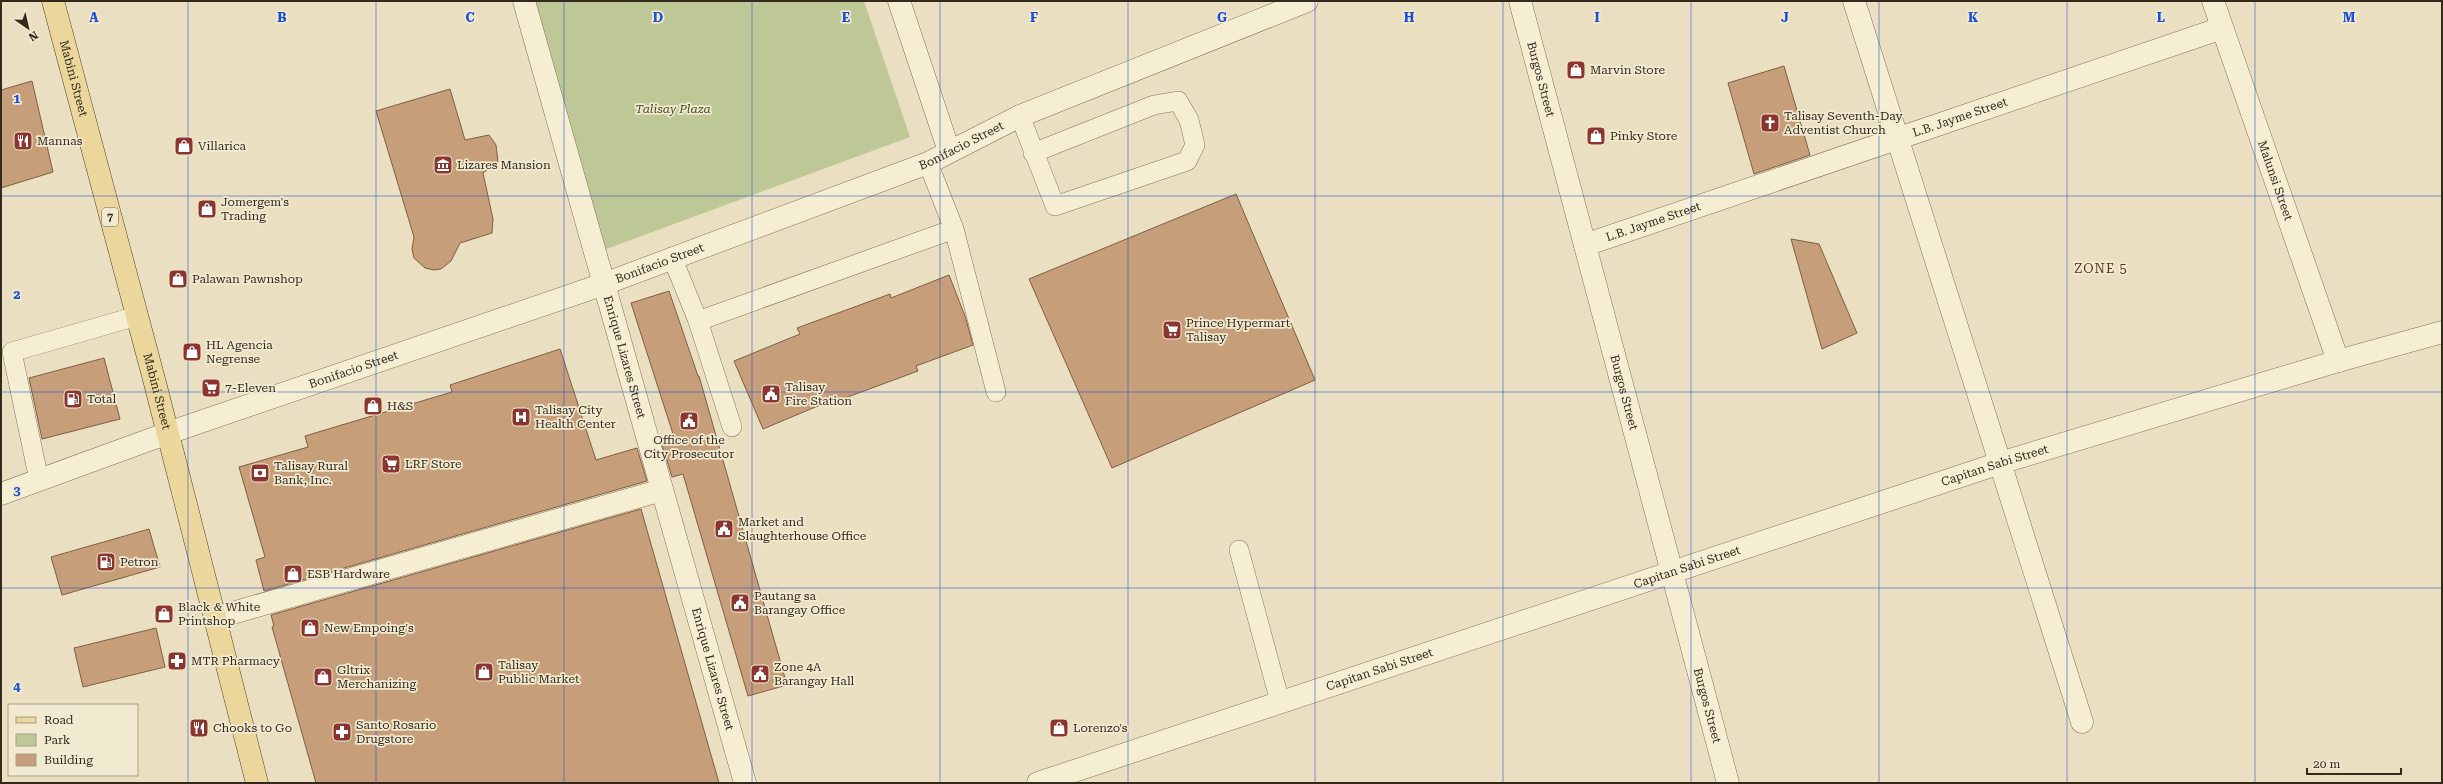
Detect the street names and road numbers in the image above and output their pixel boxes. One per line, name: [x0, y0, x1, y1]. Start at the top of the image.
street label: Mabini Street: [57, 39, 91, 119]
street label: Burgos Street: [1524, 40, 1558, 119]
street label: L.B. Jayme Street: [1911, 95, 2010, 140]
street label: Bonifacio Street: [917, 118, 1007, 173]
street label: Malunsi Street: [2255, 139, 2296, 223]
street label: L.B. Jayme Street: [1604, 199, 1703, 244]
road number: 7: [102, 208, 118, 226]
street label: Bonifacio Street: [613, 240, 706, 286]
street label: Enrique Lizares Street: [601, 294, 649, 421]
street label: Bonifacio Street: [307, 348, 400, 391]
street label: Mabini Street: [140, 352, 174, 432]
street label: Burgos Street: [1607, 353, 1641, 432]
street label: Capitan Sabi Street: [1939, 442, 2050, 489]
street label: Capitan Sabi Street: [1632, 543, 1743, 591]
street label: Enrique Lizares Street: [689, 606, 737, 732]
street label: Capitan Sabi Street: [1324, 645, 1435, 694]
street label: Burgos Street: [1691, 666, 1724, 745]

